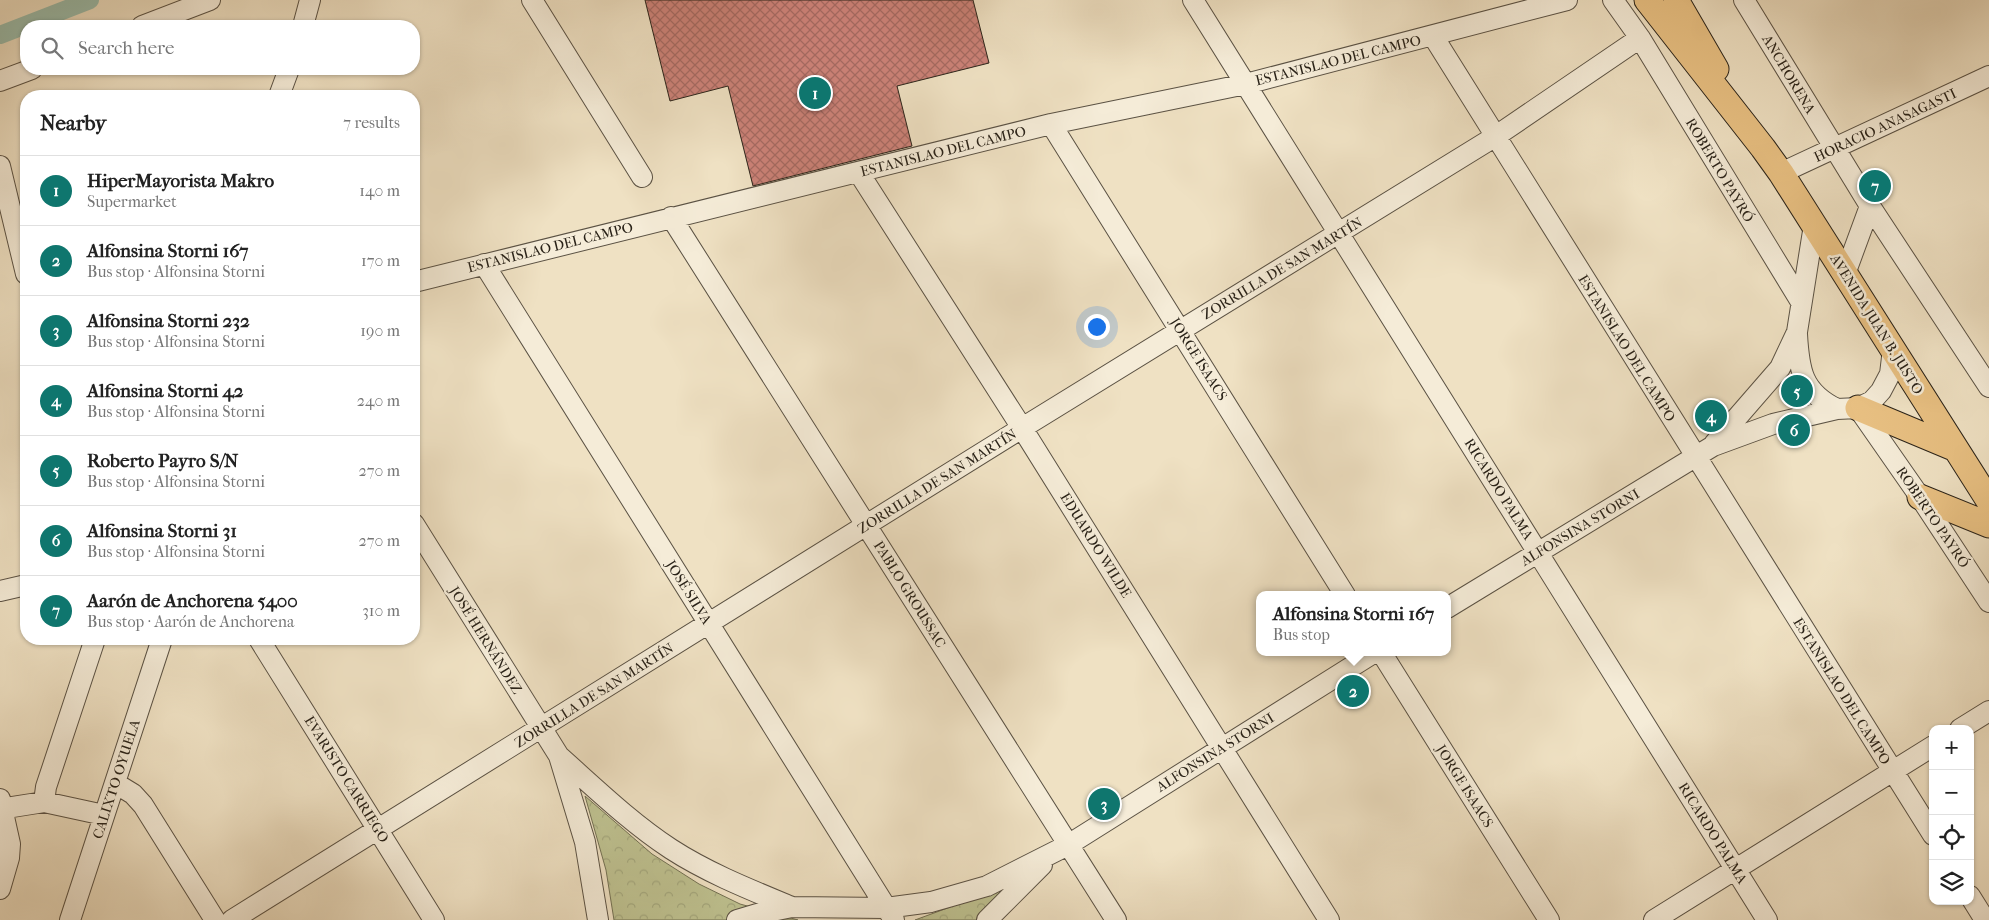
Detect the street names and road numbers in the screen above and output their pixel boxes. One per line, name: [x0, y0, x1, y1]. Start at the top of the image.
street label: ANCHORENA: [1758, 31, 1819, 118]
street label: ESTANISLAO DEL CAMPO: [1254, 32, 1423, 89]
street label: HORACIO ANASAGASTI: [1811, 85, 1960, 166]
street label: ROBERTO PAYRÓ: [1682, 115, 1758, 225]
street label: ESTANISLAO DEL CAMPO: [859, 123, 1028, 180]
street label: ZORRILLA DE SAN MARTÍN: [1198, 213, 1366, 323]
street label: ESTANISLAO DEL CAMPO: [466, 219, 635, 276]
street label: AVENIDA JUAN B. JUSTO: [1826, 250, 1927, 397]
street label: ESTANISLAO DEL CAMPO: [1574, 272, 1679, 425]
street label: JORGE ISAACS: [1166, 314, 1231, 404]
street label: ZORRILLA DE SAN MARTÍN: [854, 424, 1020, 538]
street label: RICARDO PALMA: [1461, 435, 1537, 544]
street label: ROBERTO PAYRÓ: [1892, 463, 1974, 571]
street label: ALFONSINA STORNI: [1517, 485, 1643, 570]
street label: EDUARDO WILDE: [1056, 490, 1135, 601]
street label: PABLO GROUSSAC: [870, 538, 949, 651]
street label: JOSÉ SILVA: [662, 556, 716, 628]
street label: JOSÉ HERNÁNDEZ: [445, 582, 527, 698]
street label: ESTANISLAO DEL CAMPO: [1789, 615, 1894, 768]
street label: ZORRILLA DE SAN MARTÍN: [511, 638, 677, 752]
street label: ALFONSINA STORNI: [1152, 709, 1278, 796]
street label: EVARISTO CARRIEGO: [301, 713, 393, 846]
street label: CALIXTO OYUELA: [89, 716, 144, 841]
street label: JORGE ISAACS: [1432, 741, 1497, 831]
street label: RICARDO PALMA: [1675, 779, 1751, 888]

